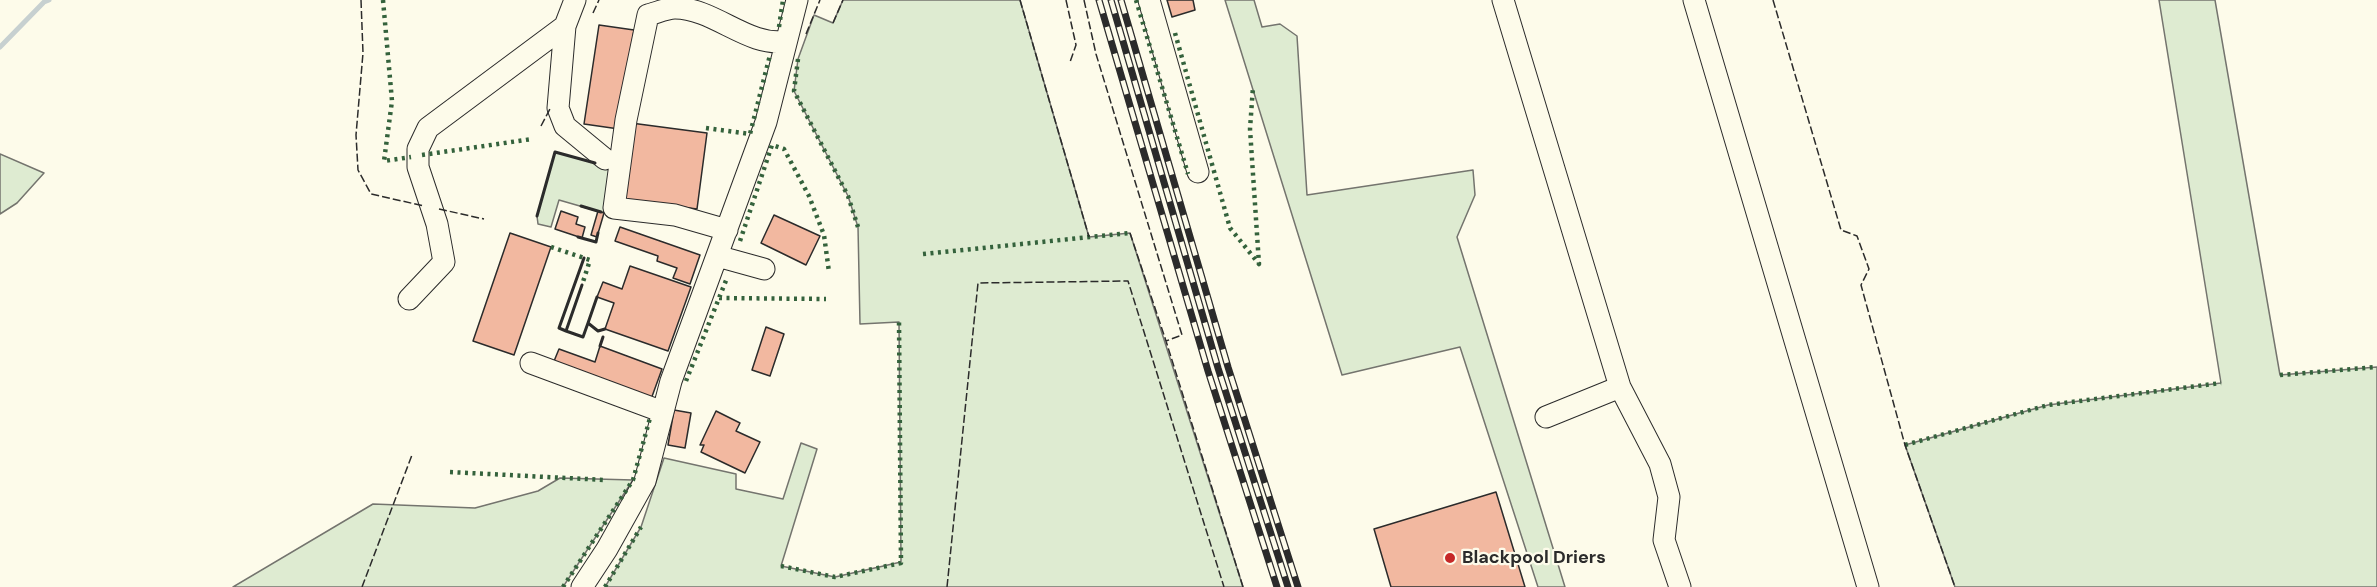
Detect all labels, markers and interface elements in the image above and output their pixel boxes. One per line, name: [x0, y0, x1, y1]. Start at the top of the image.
place label: Blackpool Driers: [1462, 547, 1606, 569]
marker: Blackpool Driers: [1443, 551, 1457, 565]

